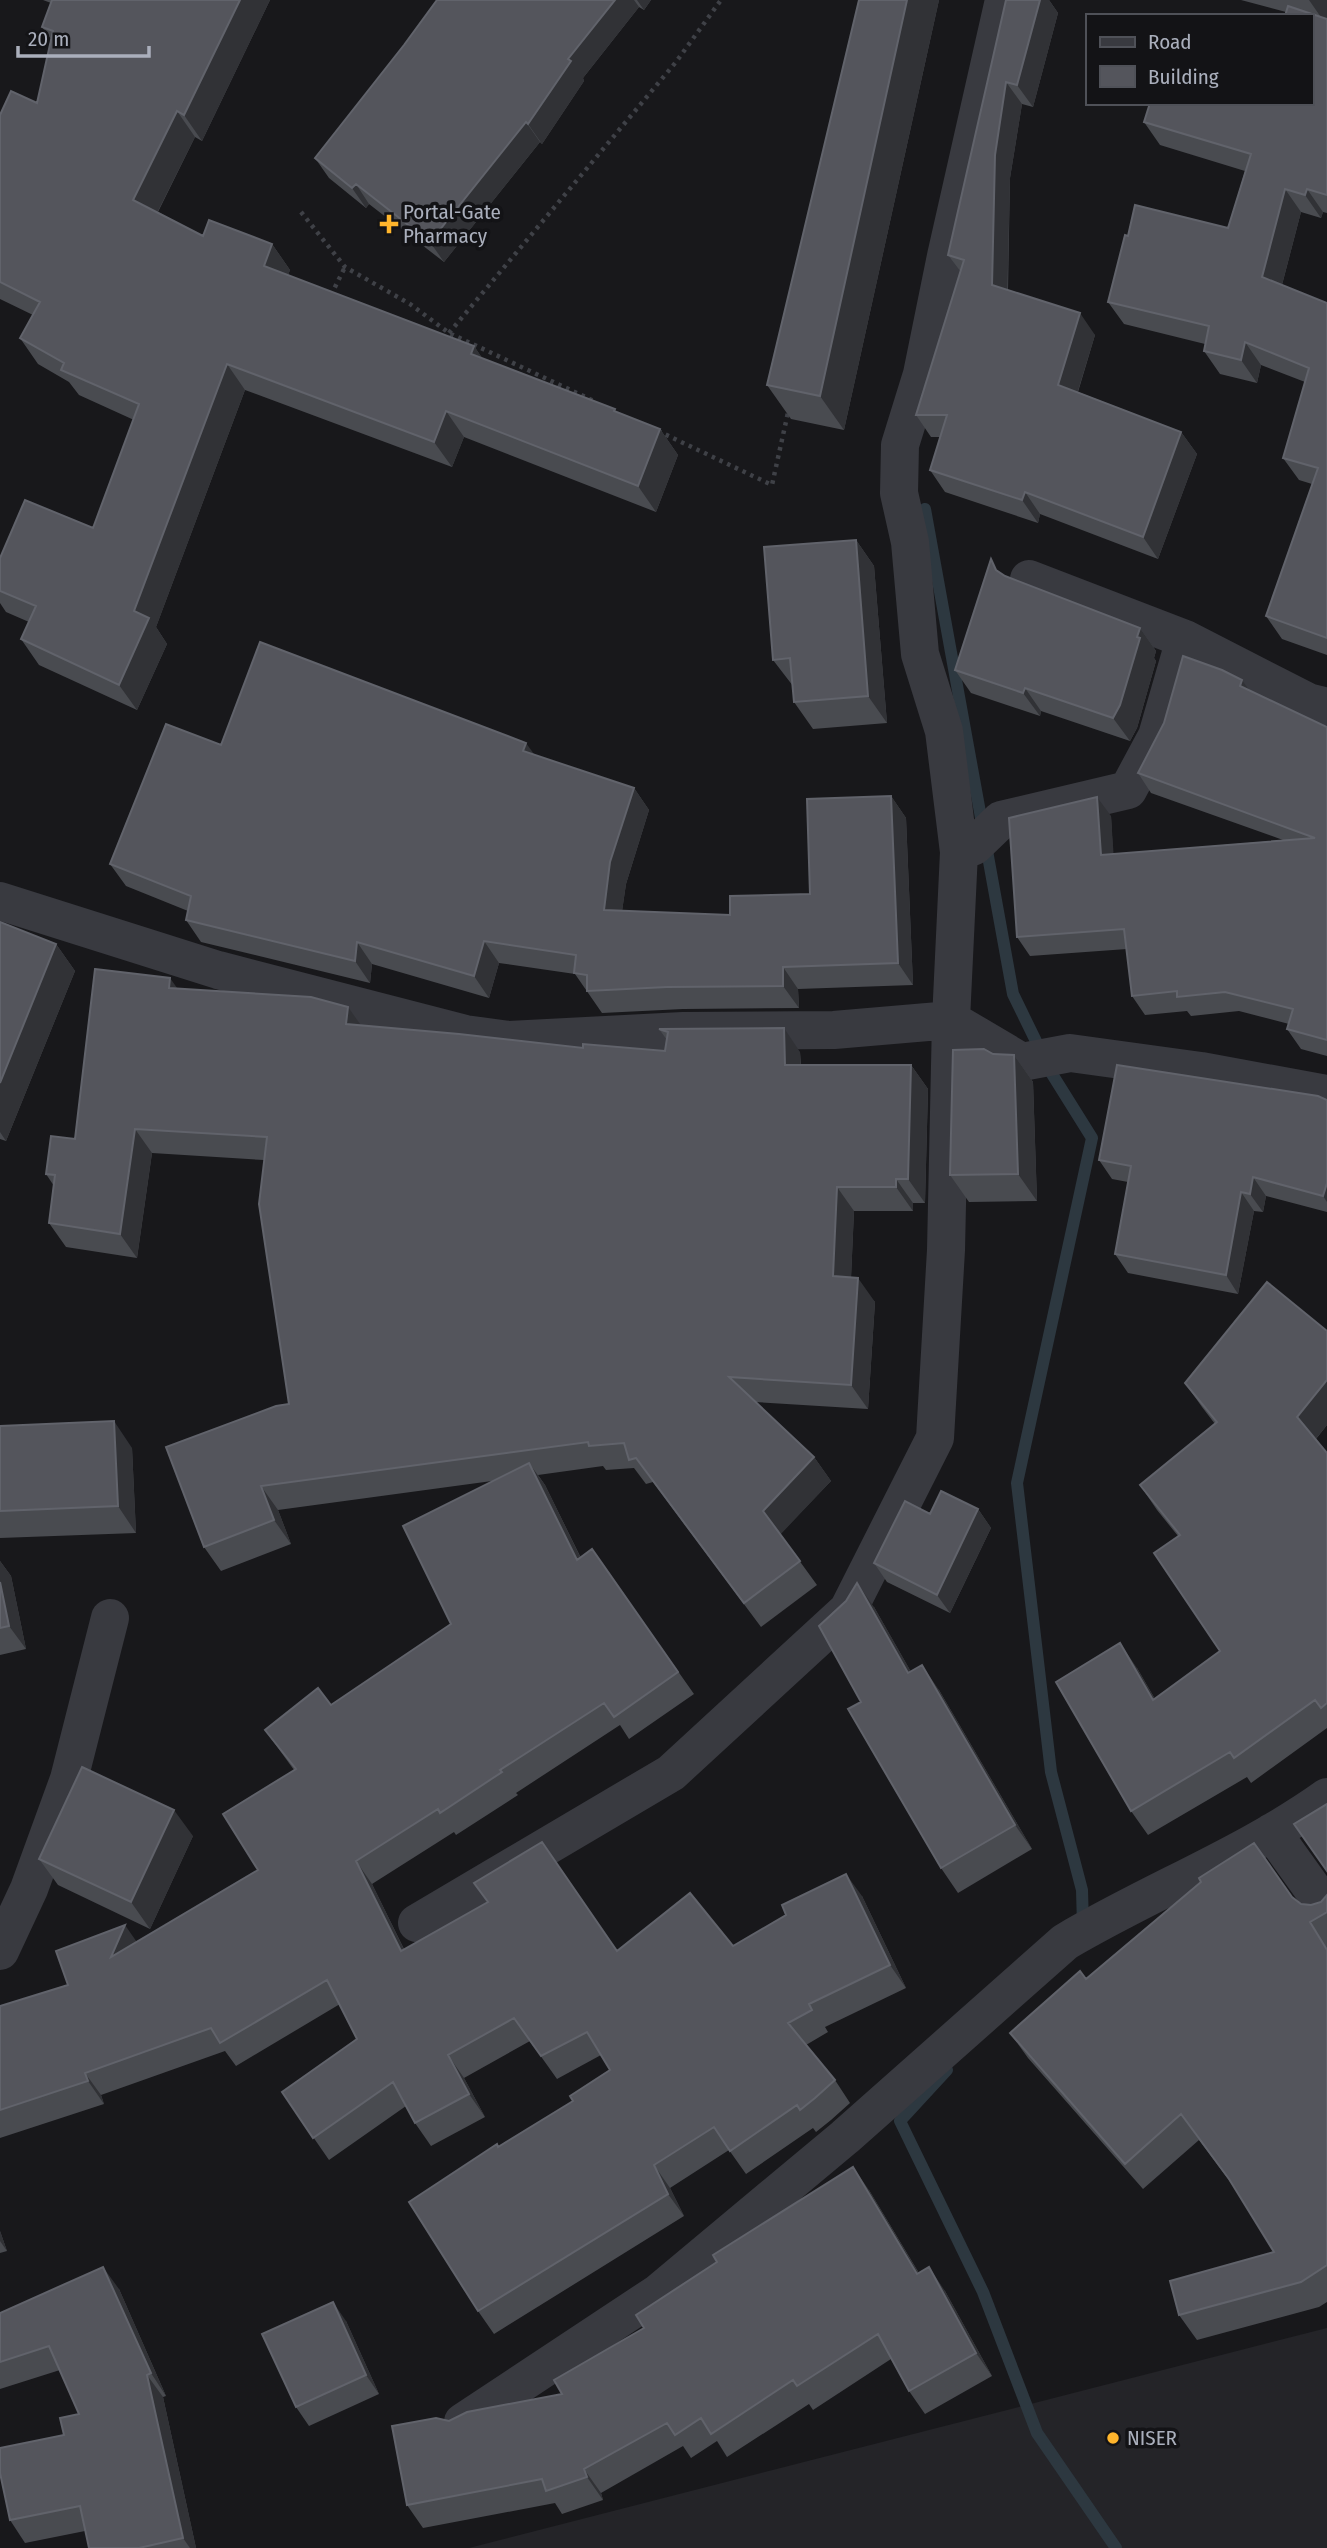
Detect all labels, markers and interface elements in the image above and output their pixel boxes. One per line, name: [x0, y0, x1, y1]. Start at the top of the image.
scale bar: [18, 14, 149, 58]
legend: [1086, 14, 1313, 105]
text: 20 m: [28, 26, 69, 52]
text: Road: [1148, 29, 1192, 55]
text: Building: [1148, 64, 1219, 90]
place label: Portal-Gate Pharmacy: [403, 199, 501, 249]
marker: Portal-Gate Pharmacy: [381, 216, 397, 232]
place label: NISER: [1127, 2425, 1178, 2451]
marker: NISER: [1105, 2430, 1121, 2446]

